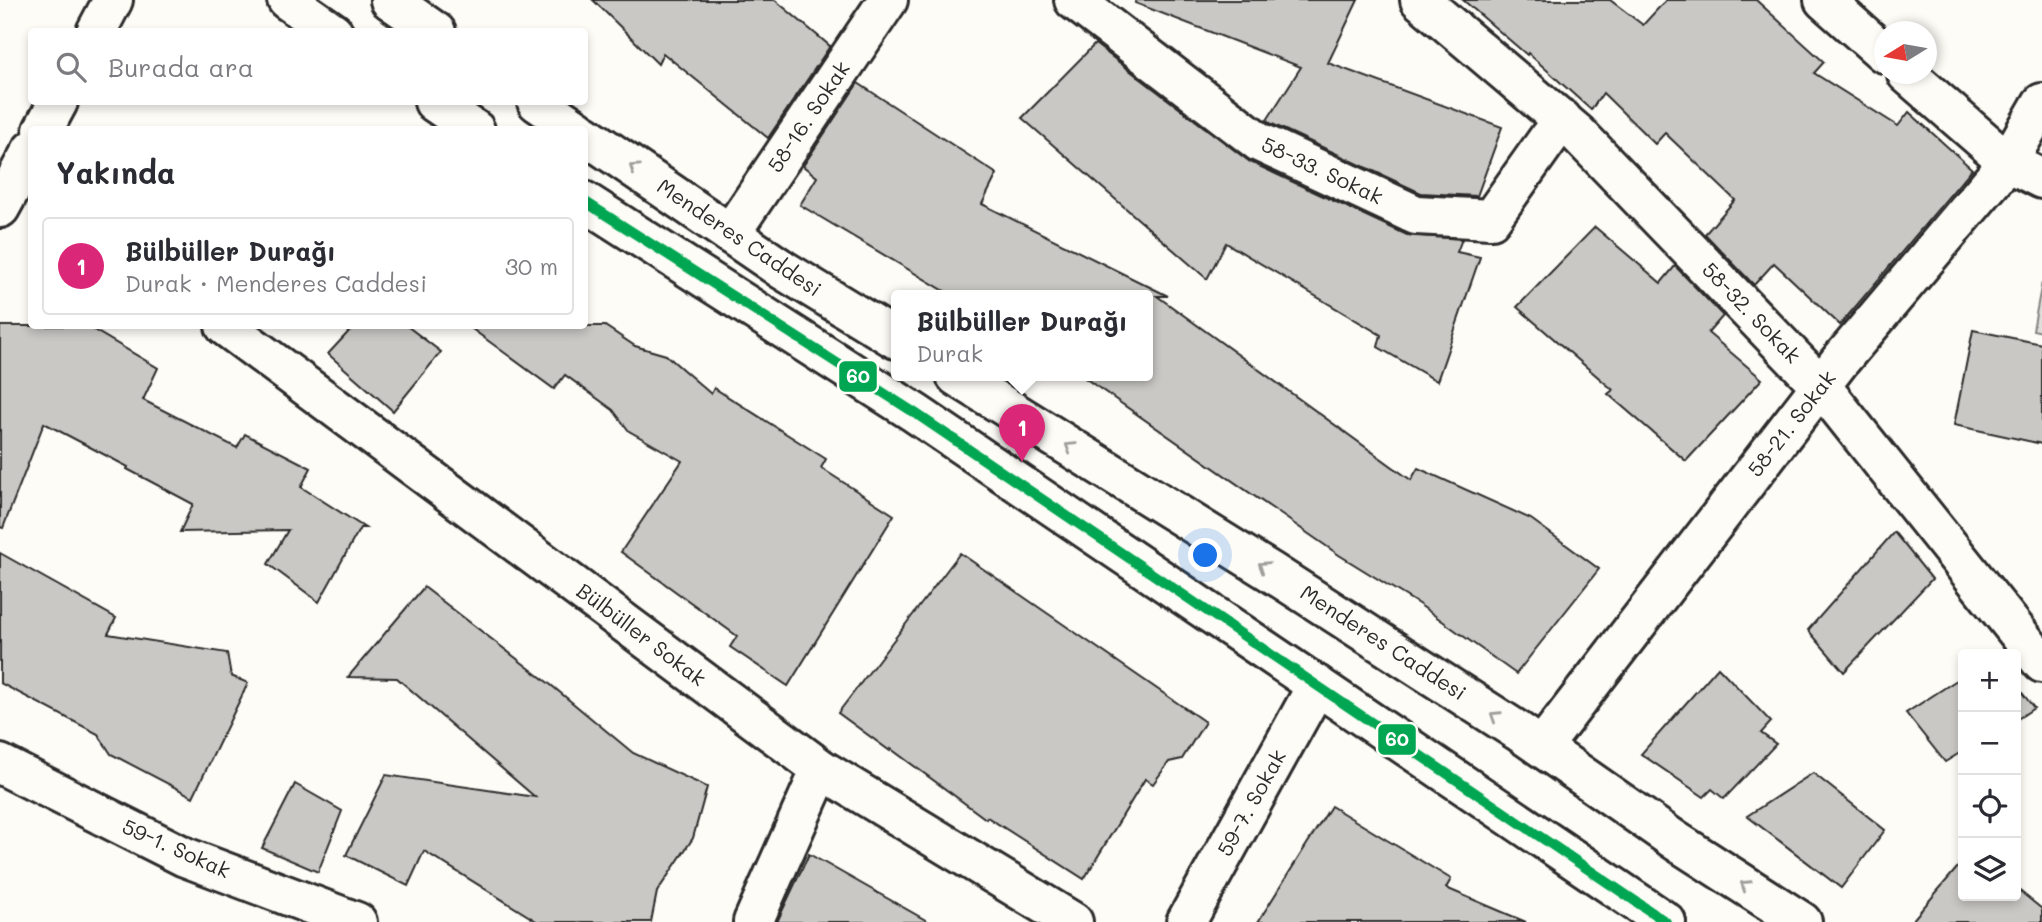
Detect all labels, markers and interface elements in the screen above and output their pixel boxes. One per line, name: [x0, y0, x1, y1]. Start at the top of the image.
north arrow: [1874, 21, 1937, 84]
search box: [28, 28, 588, 105]
icon: search: [52, 48, 90, 86]
text: Burada ara: [108, 50, 254, 84]
street label: 58-16. Sokak: [761, 55, 855, 177]
street label: 58-33. Sokak: [1258, 130, 1388, 210]
text: Yakında: [56, 152, 175, 192]
one-way arrow: [629, 164, 642, 176]
street label: Menderes Caddesi: [652, 172, 827, 302]
text: Bülbüller Durağı: [125, 234, 336, 268]
text: 1: [76, 251, 86, 281]
text: 30 m: [505, 251, 558, 281]
street label: 58-32. Sokak: [1697, 256, 1807, 368]
text: Durak · Menderes Caddesi: [125, 268, 427, 298]
popup: [891, 290, 1153, 381]
text: Bülbüller Durağı: [917, 304, 1127, 338]
text: Durak: [917, 338, 983, 368]
line badge: 60: [838, 360, 878, 393]
text: 60: [846, 363, 870, 388]
street label: 58-21. Sokak: [1741, 365, 1841, 482]
pin: 1: [999, 404, 1045, 462]
one-way arrow: [1064, 442, 1077, 455]
your location: [1188, 538, 1222, 572]
one-way arrow: [1258, 562, 1271, 575]
street label: Bülbüller Sokak: [572, 576, 712, 691]
street label: Menderes Caddesi: [1296, 578, 1472, 705]
map controls: [1958, 649, 2021, 901]
button: +: [1958, 649, 2021, 712]
one-way arrow: [1490, 712, 1503, 725]
button: −: [1958, 712, 2021, 775]
line badge: 60: [1377, 723, 1417, 756]
text: 60: [1385, 726, 1409, 751]
street label: 59-7. Sokak: [1210, 744, 1291, 860]
button: locate: [1958, 775, 2021, 838]
street label: 59-1. Sokak: [118, 812, 235, 883]
button: layers: [1958, 838, 2021, 901]
one-way arrow: [1739, 880, 1752, 893]

